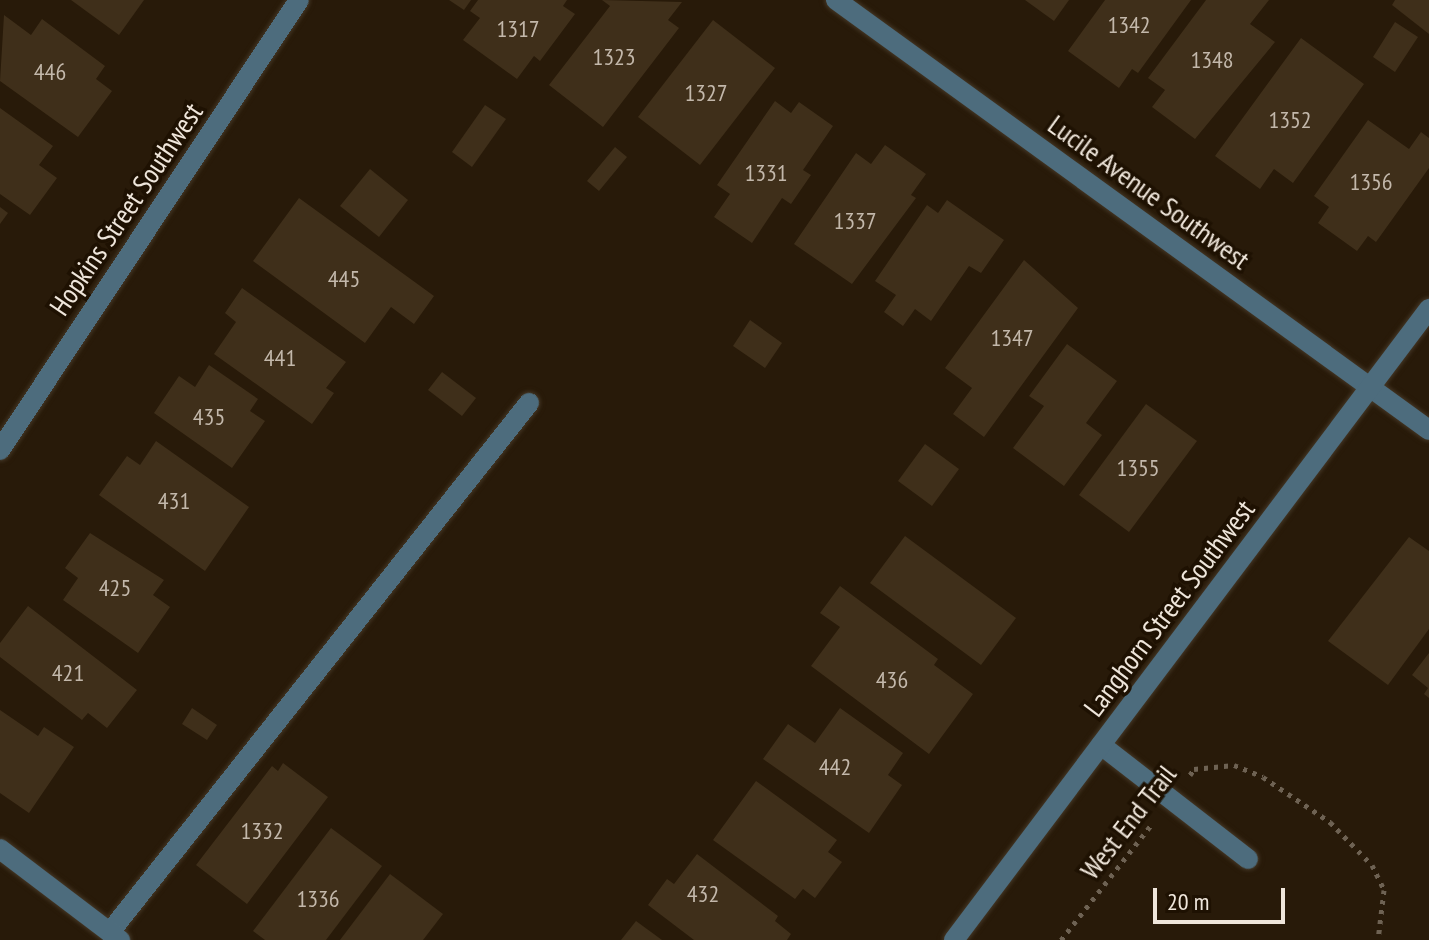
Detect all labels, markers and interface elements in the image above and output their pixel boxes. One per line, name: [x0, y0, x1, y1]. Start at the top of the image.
house number: 1342: [1107, 11, 1151, 39]
house number: 1317: [496, 15, 540, 43]
house number: 1323: [592, 43, 636, 71]
house number: 1348: [1190, 46, 1234, 74]
house number: 446: [34, 58, 66, 86]
house number: 1327: [684, 79, 728, 107]
street label: Hopkins Street Southwest: [42, 96, 210, 322]
house number: 1352: [1268, 106, 1312, 134]
street label: Lucile Avenue Southwest: [1041, 107, 1257, 277]
house number: 1331: [744, 159, 788, 187]
house number: 1356: [1349, 168, 1393, 196]
house number: 1337: [833, 207, 877, 235]
house number: 445: [328, 265, 360, 293]
house number: 1347: [990, 324, 1034, 352]
house number: 441: [264, 344, 296, 372]
house number: 435: [193, 403, 225, 431]
house number: 1355: [1116, 454, 1160, 482]
house number: 431: [158, 487, 190, 515]
street label: Langhorn Street Southwest: [1077, 493, 1261, 723]
house number: 425: [99, 574, 131, 602]
house number: 421: [52, 659, 84, 687]
house number: 436: [876, 666, 908, 694]
house number: 442: [819, 753, 851, 781]
street label: West End Trail: [1073, 758, 1183, 886]
house number: 1332: [240, 817, 284, 845]
scale bar: [1157, 872, 1289, 922]
house number: 432: [687, 880, 719, 908]
house number: 1336: [296, 885, 340, 913]
text: 20 m: [1167, 886, 1209, 917]

